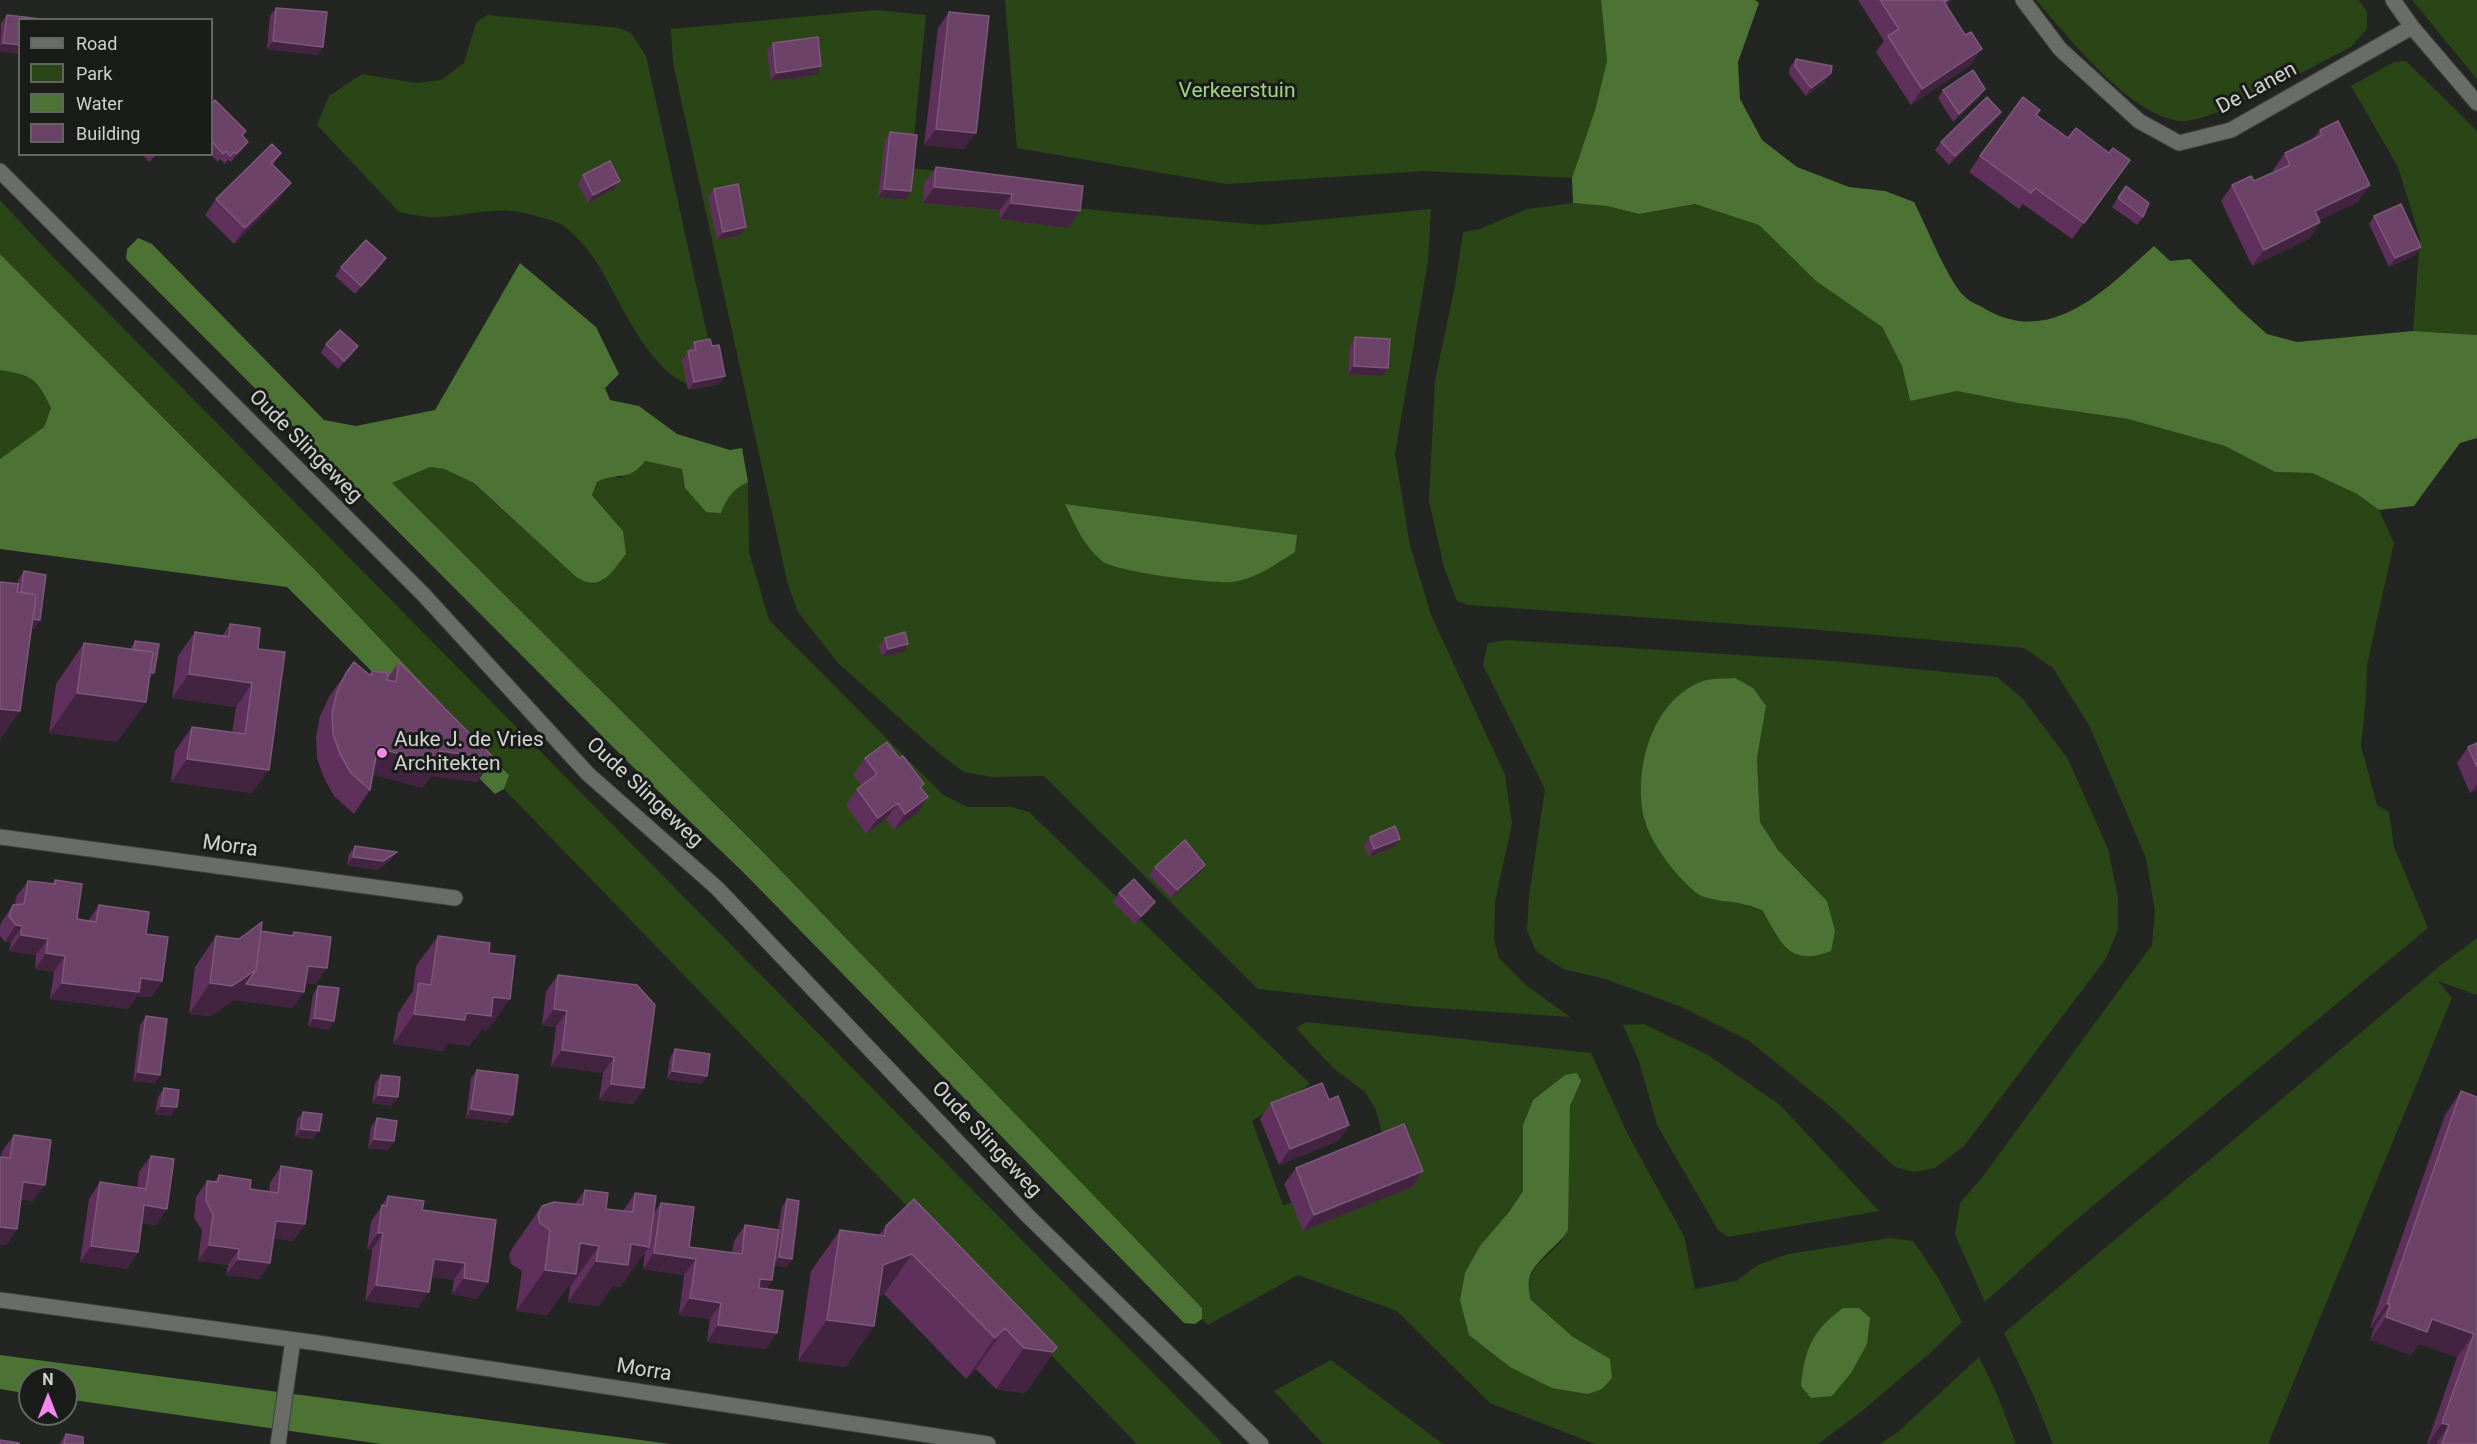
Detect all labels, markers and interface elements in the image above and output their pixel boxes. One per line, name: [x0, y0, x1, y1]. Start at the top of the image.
legend: [18, 18, 213, 156]
text: Road: [76, 33, 117, 54]
street label: De Lanen: [2213, 57, 2301, 121]
text: Park: [76, 63, 112, 84]
park label: Verkeerstuin: [1179, 79, 1295, 105]
text: Water: [76, 93, 123, 114]
text: Building: [76, 123, 140, 144]
street label: Oude Slingeweg: [243, 385, 367, 509]
place label: Auke J. de Vries Architekten: [394, 728, 544, 778]
street label: Oude Slingeweg: [581, 733, 707, 853]
marker: Auke J. de Vries Architekten: [375, 746, 389, 760]
street label: Morra: [201, 831, 259, 863]
street label: Oude Slingeweg: [926, 1077, 1046, 1203]
street label: Morra: [615, 1354, 673, 1388]
north arrow: [18, 1366, 78, 1426]
text: N: [42, 1370, 54, 1389]

